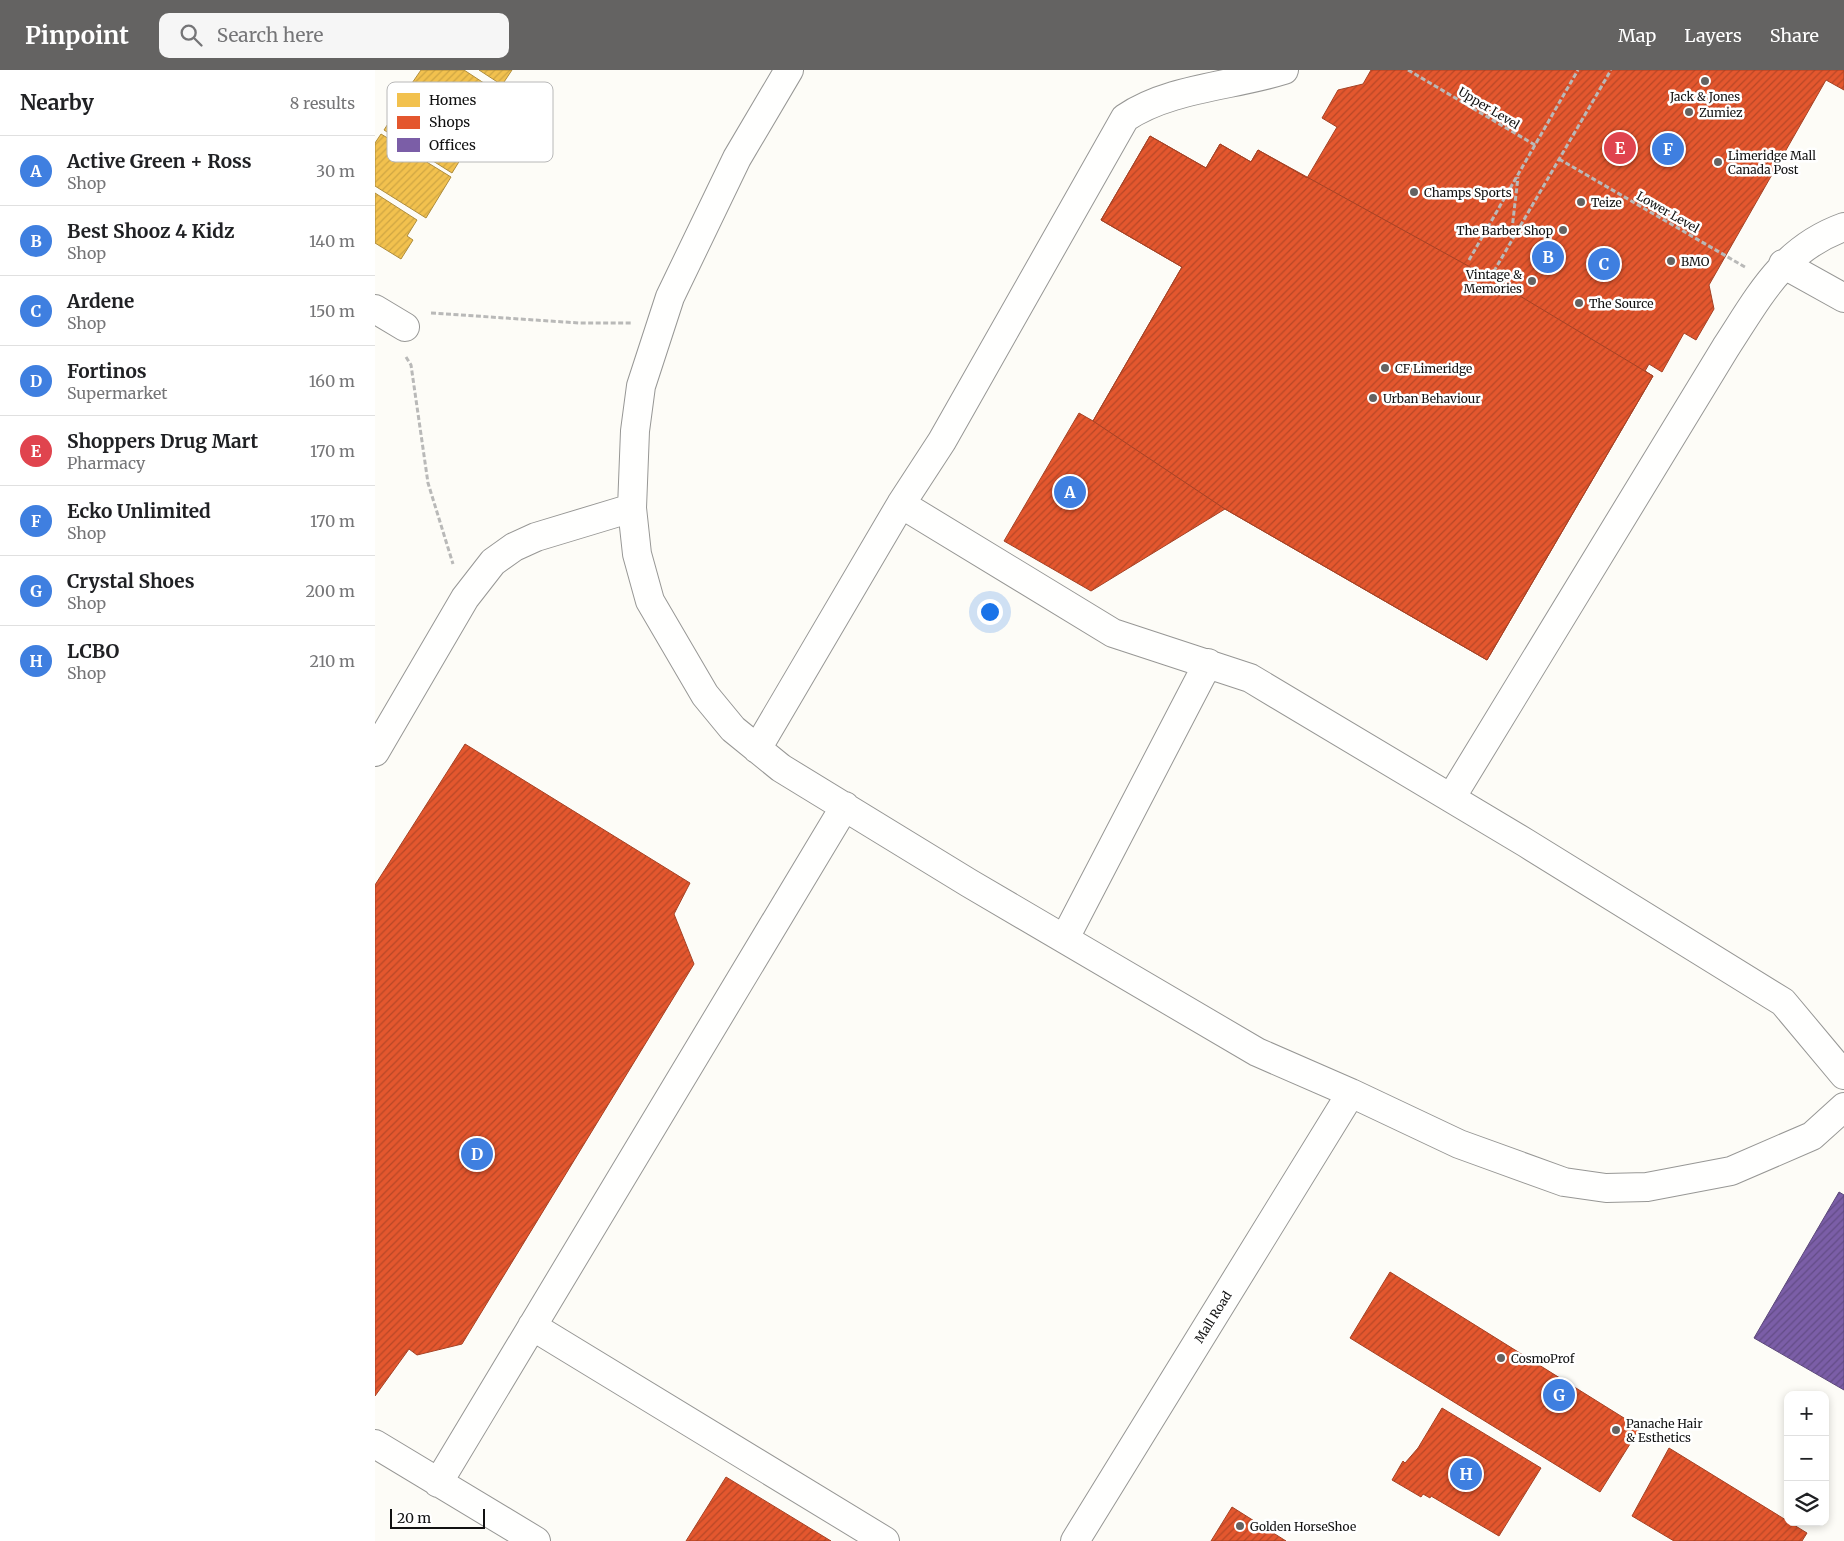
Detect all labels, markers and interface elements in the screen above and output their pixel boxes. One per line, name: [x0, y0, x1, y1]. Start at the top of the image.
search box: [159, 13, 509, 58]
text: Pinpoint: [25, 20, 129, 51]
icon: search: [177, 21, 205, 49]
text: Search here: [217, 23, 323, 47]
text: Map: [1618, 24, 1656, 47]
text: Layers: [1684, 24, 1742, 47]
text: Share: [1770, 24, 1819, 47]
marker: Jack & Jones: [1699, 75, 1711, 87]
legend: [387, 82, 553, 162]
street label: Upper Level: [1456, 84, 1523, 132]
text: Nearby: [20, 89, 94, 116]
place label: Jack & Jones: [1669, 89, 1740, 104]
text: Homes: [429, 91, 476, 109]
text: 8 results: [290, 93, 355, 113]
place label: Zumiez: [1699, 105, 1743, 120]
marker: Zumiez: [1683, 106, 1695, 118]
text: Shops: [429, 113, 470, 131]
pin: E: [1604, 129, 1636, 167]
pin: F: [1652, 130, 1684, 168]
text: Offices: [429, 136, 476, 154]
place label: Limeridge Mall Canada Post: [1728, 148, 1816, 177]
text: Active Green + Ross: [67, 149, 252, 173]
marker: Limeridge Mall Canada Post: [1712, 156, 1724, 168]
text: A: [30, 161, 42, 181]
text: 30 m: [316, 161, 355, 181]
text: Shop: [67, 173, 106, 193]
place label: Champs Sports: [1424, 185, 1512, 200]
marker: Champs Sports: [1408, 186, 1420, 198]
street label: Lower Level: [1634, 188, 1702, 236]
place label: Teize: [1591, 195, 1622, 210]
marker: Teize: [1575, 196, 1587, 208]
text: Best Shooz 4 Kidz: [67, 219, 234, 243]
place label: The Barber Shop: [1456, 223, 1553, 238]
marker: The Barber Shop: [1557, 224, 1569, 236]
text: B: [30, 231, 42, 251]
text: 140 m: [309, 231, 355, 251]
pin: B: [1532, 238, 1564, 276]
text: Shop: [67, 243, 106, 263]
pin: C: [1588, 245, 1620, 283]
place label: BMO: [1681, 254, 1710, 269]
marker: BMO: [1665, 255, 1677, 267]
place label: Vintage & Memories: [1464, 267, 1522, 296]
marker: Vintage & Memories: [1526, 275, 1538, 287]
text: Ardene: [67, 289, 134, 313]
place label: The Source: [1589, 296, 1653, 311]
marker: The Source: [1573, 297, 1585, 309]
text: C: [31, 301, 41, 321]
text: 150 m: [309, 301, 355, 321]
text: Shop: [67, 313, 106, 333]
text: Fortinos: [67, 359, 147, 383]
place label: CF Limeridge: [1395, 361, 1472, 376]
marker: CF Limeridge: [1379, 362, 1391, 374]
text: D: [30, 371, 42, 391]
text: 160 m: [309, 371, 355, 391]
text: Supermarket: [67, 383, 168, 403]
place label: Urban Behaviour: [1383, 391, 1481, 406]
marker: Urban Behaviour: [1367, 392, 1379, 404]
text: Shoppers Drug Mart: [67, 429, 258, 453]
text: E: [31, 441, 41, 461]
text: 170 m: [310, 441, 355, 461]
text: Pharmacy: [67, 453, 145, 473]
pin: A: [1054, 473, 1086, 511]
text: Ecko Unlimited: [67, 499, 211, 523]
text: F: [31, 511, 41, 531]
text: 170 m: [310, 511, 355, 531]
text: Shop: [67, 523, 106, 543]
text: Crystal Shoes: [67, 569, 195, 593]
text: G: [30, 581, 42, 601]
text: 200 m: [305, 581, 355, 601]
text: Shop: [67, 593, 106, 613]
your location: [977, 599, 1003, 625]
text: LCBO: [67, 639, 119, 663]
text: H: [29, 651, 43, 671]
text: 210 m: [310, 651, 355, 671]
text: Shop: [67, 663, 106, 683]
pin: D: [461, 1135, 493, 1173]
street label: Mall Road: [1191, 1289, 1235, 1345]
place label: CosmoProf: [1511, 1351, 1575, 1366]
marker: CosmoProf: [1495, 1352, 1507, 1364]
pin: G: [1543, 1376, 1575, 1414]
map controls: [1784, 1391, 1829, 1526]
button: +: [1784, 1391, 1829, 1436]
place label: Panache Hair & Esthetics: [1626, 1416, 1703, 1445]
marker: Panache Hair & Esthetics: [1610, 1424, 1622, 1436]
button: −: [1784, 1436, 1829, 1481]
pin: H: [1450, 1455, 1482, 1493]
button: layers: [1784, 1481, 1829, 1526]
scale bar: [390, 1506, 485, 1529]
text: 20 m: [397, 1509, 431, 1527]
place label: Golden HorseShoe: [1250, 1519, 1356, 1534]
marker: Golden HorseShoe: [1234, 1520, 1246, 1532]

